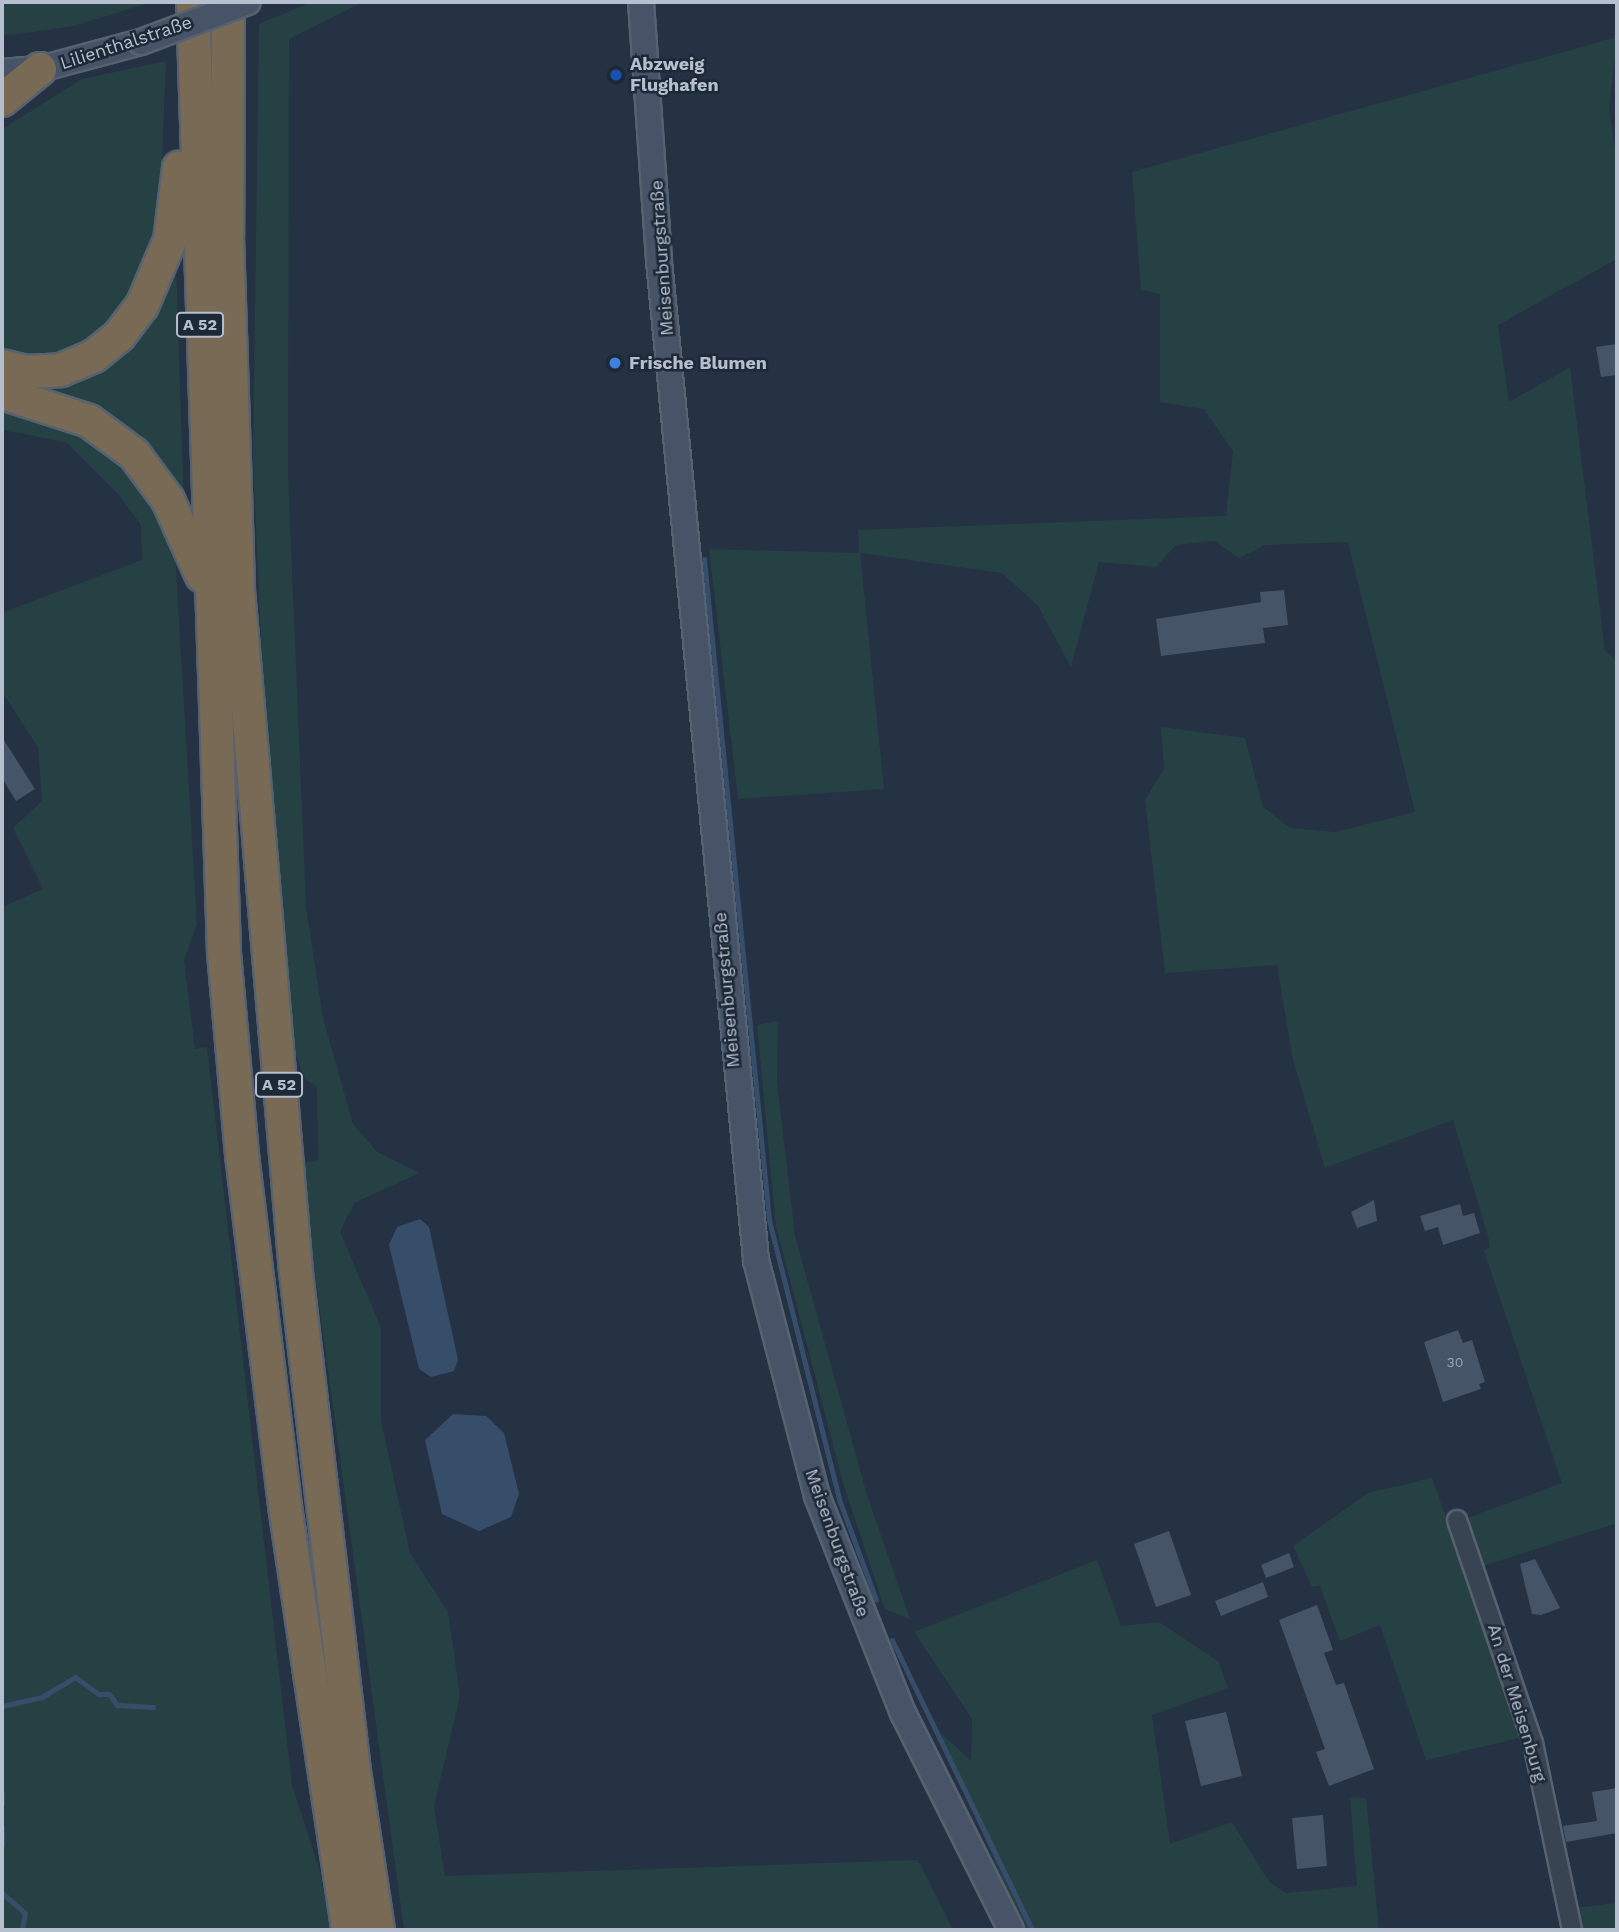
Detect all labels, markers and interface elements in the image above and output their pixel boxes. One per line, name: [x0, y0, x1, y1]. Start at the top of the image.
street label: Lilienthalstraße: [57, 11, 195, 75]
place label: Abzweig Flughafen: [630, 54, 719, 96]
marker: Abzweig Flughafen: [608, 67, 624, 83]
street label: Meisenburgstraße: [646, 179, 678, 337]
road number: A 52: [176, 312, 224, 338]
place label: Frische Blumen: [629, 352, 767, 374]
marker: Frische Blumen: [607, 355, 623, 371]
street label: Meisenburgstraße: [709, 911, 745, 1069]
road number: A 52: [254, 1072, 304, 1098]
house number: 30: [1447, 1354, 1463, 1370]
street label: Meisenburgstraße: [800, 1466, 874, 1620]
street label: An der Meisenburg: [1483, 1621, 1551, 1785]

